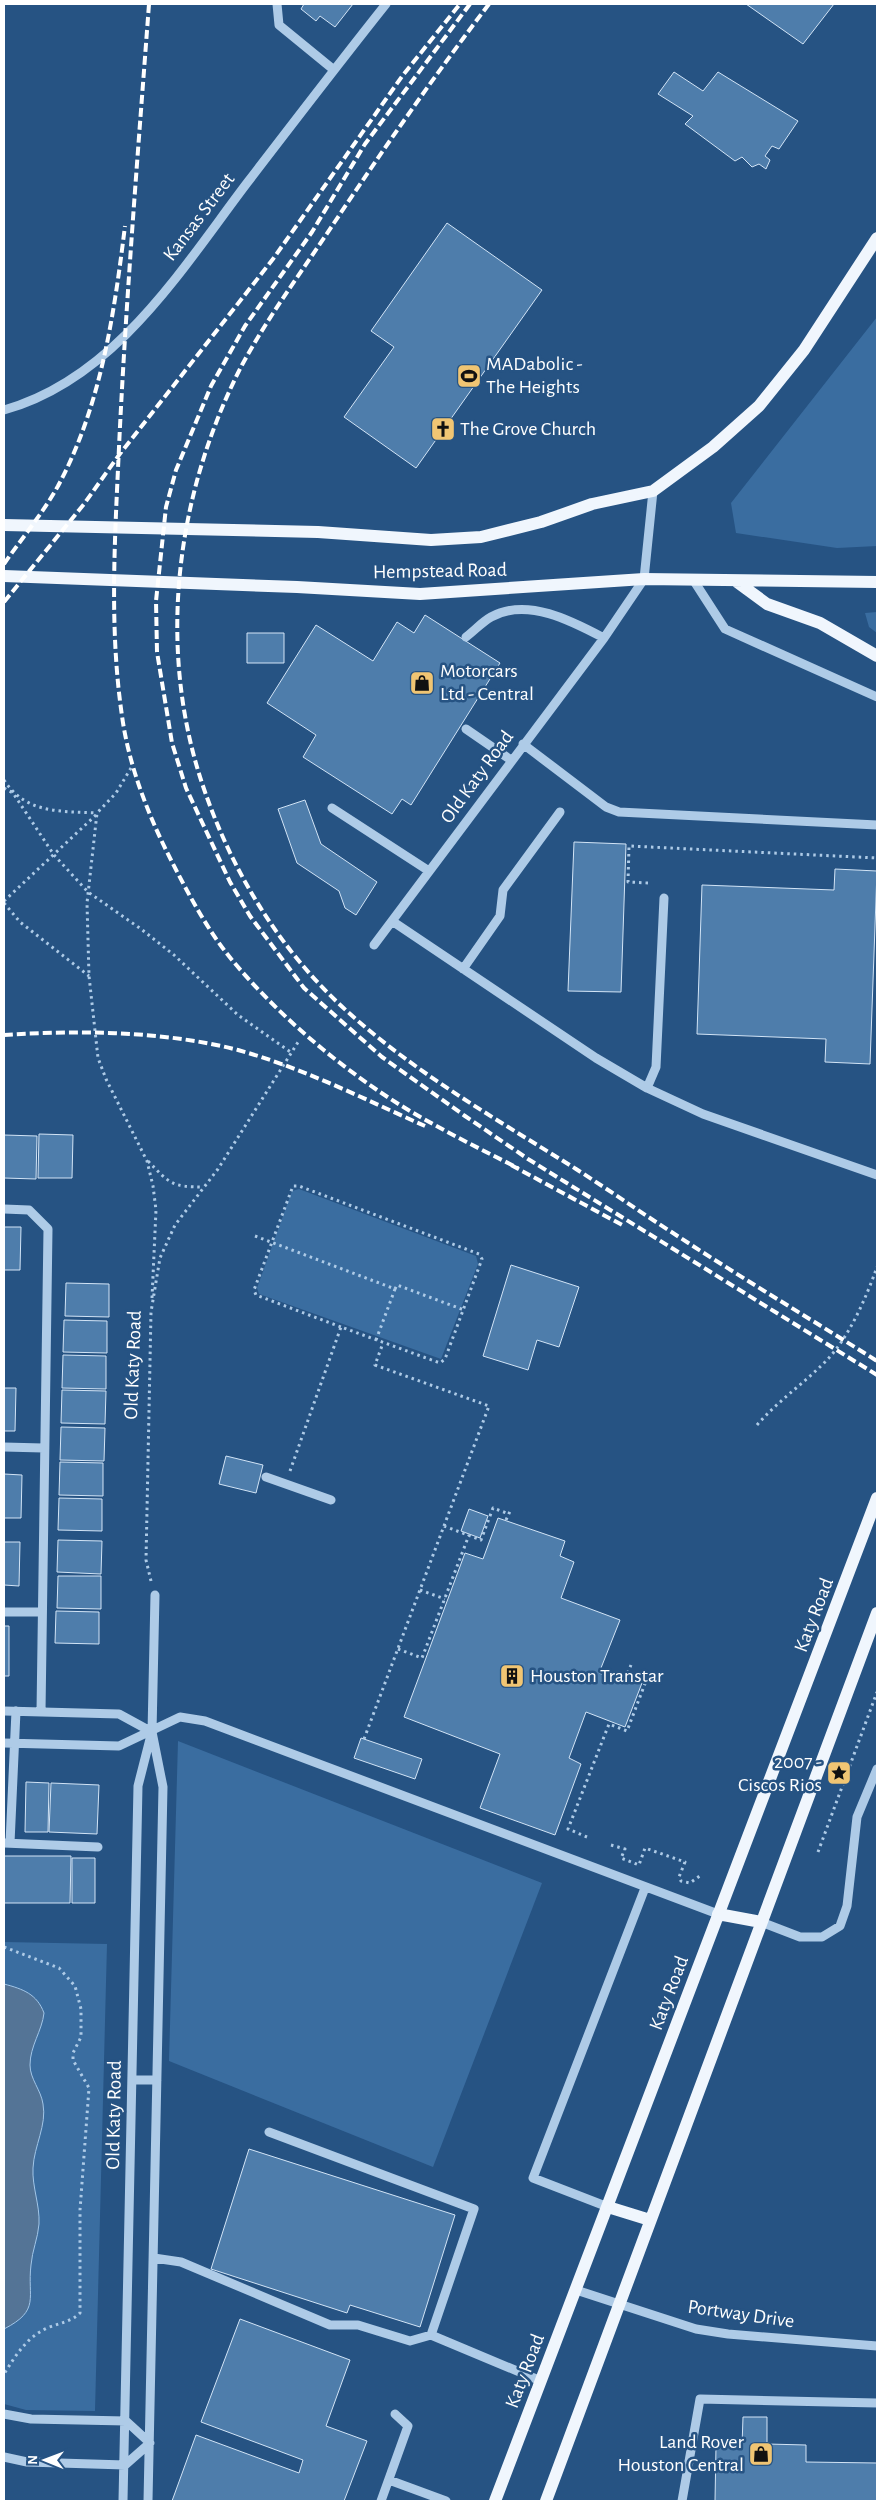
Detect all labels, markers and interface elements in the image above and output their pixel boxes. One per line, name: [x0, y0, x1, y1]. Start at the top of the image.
street label: Kansas Street: [160, 169, 239, 265]
place label: MADabolic - The Heights: [486, 354, 583, 397]
sports icon: MADabolic - The Heights: [456, 363, 482, 389]
church icon: The Grove Church: [430, 416, 456, 442]
place label: The Grove Church: [460, 419, 596, 439]
street label: Hempstead Road: [373, 560, 507, 582]
place label: Motorcars Ltd - Central: [440, 661, 534, 704]
shop icon: Motorcars Ltd - Central: [409, 670, 435, 696]
street label: Old Katy Road: [437, 727, 517, 827]
street label: Old Katy Road: [121, 1310, 145, 1420]
street label: Katy Road: [791, 1575, 837, 1655]
building icon: Houston Transtar: [499, 1663, 525, 1689]
place label: Houston Transtar: [530, 1666, 664, 1686]
place label: 2007 - Ciscos Rios: [738, 1752, 822, 1795]
place icon: 2007 - Ciscos Rios: [826, 1760, 852, 1786]
street label: Katy Road: [646, 1953, 692, 2033]
street label: Old Katy Road: [103, 2060, 125, 2170]
street label: Portway Drive: [686, 2297, 796, 2331]
street label: Katy Road: [502, 2331, 548, 2411]
place label: Land Rover Houston Central: [618, 2432, 745, 2475]
north arrow: [20, 2435, 70, 2485]
shop icon: Land Rover Houston Central: [748, 2441, 774, 2467]
text: N: [26, 2455, 40, 2465]

